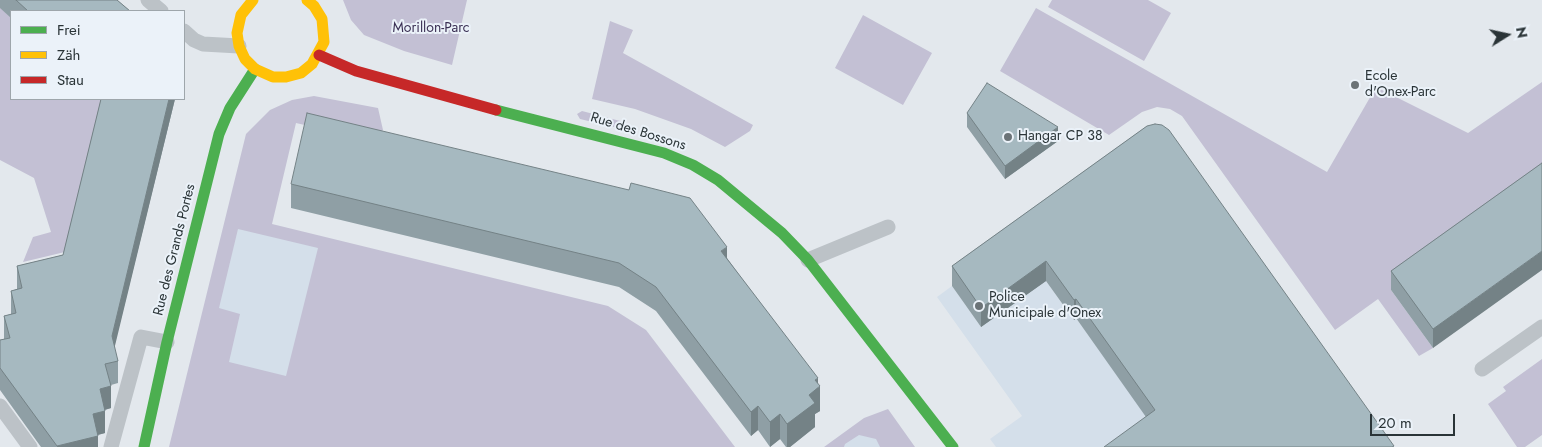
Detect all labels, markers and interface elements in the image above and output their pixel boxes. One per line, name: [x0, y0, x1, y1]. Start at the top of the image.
legend: [10, 10, 185, 100]
north arrow: [1482, 10, 1532, 60]
text: Frei: [57, 19, 81, 41]
park label: Morillon-Parc: [392, 21, 470, 37]
text: N: [1511, 25, 1533, 40]
text: Zäh: [57, 44, 80, 66]
text: Stau: [57, 69, 84, 91]
place label: Ecole d'Onex-Parc: [1365, 69, 1436, 102]
marker: Ecole d'Onex-Parc: [1349, 79, 1361, 91]
street label: Rue des Bossons: [588, 109, 688, 155]
place label: Hangar CP 38: [1018, 129, 1103, 145]
marker: Hangar CP 38: [1002, 131, 1014, 143]
street label: Rue des Grands Portes: [151, 182, 199, 318]
place label: Police Municipale d'Onex: [989, 290, 1101, 322]
marker: Police Municipale d'Onex: [973, 300, 985, 312]
scale bar: [1372, 404, 1457, 436]
text: 20 m: [1378, 412, 1412, 434]

